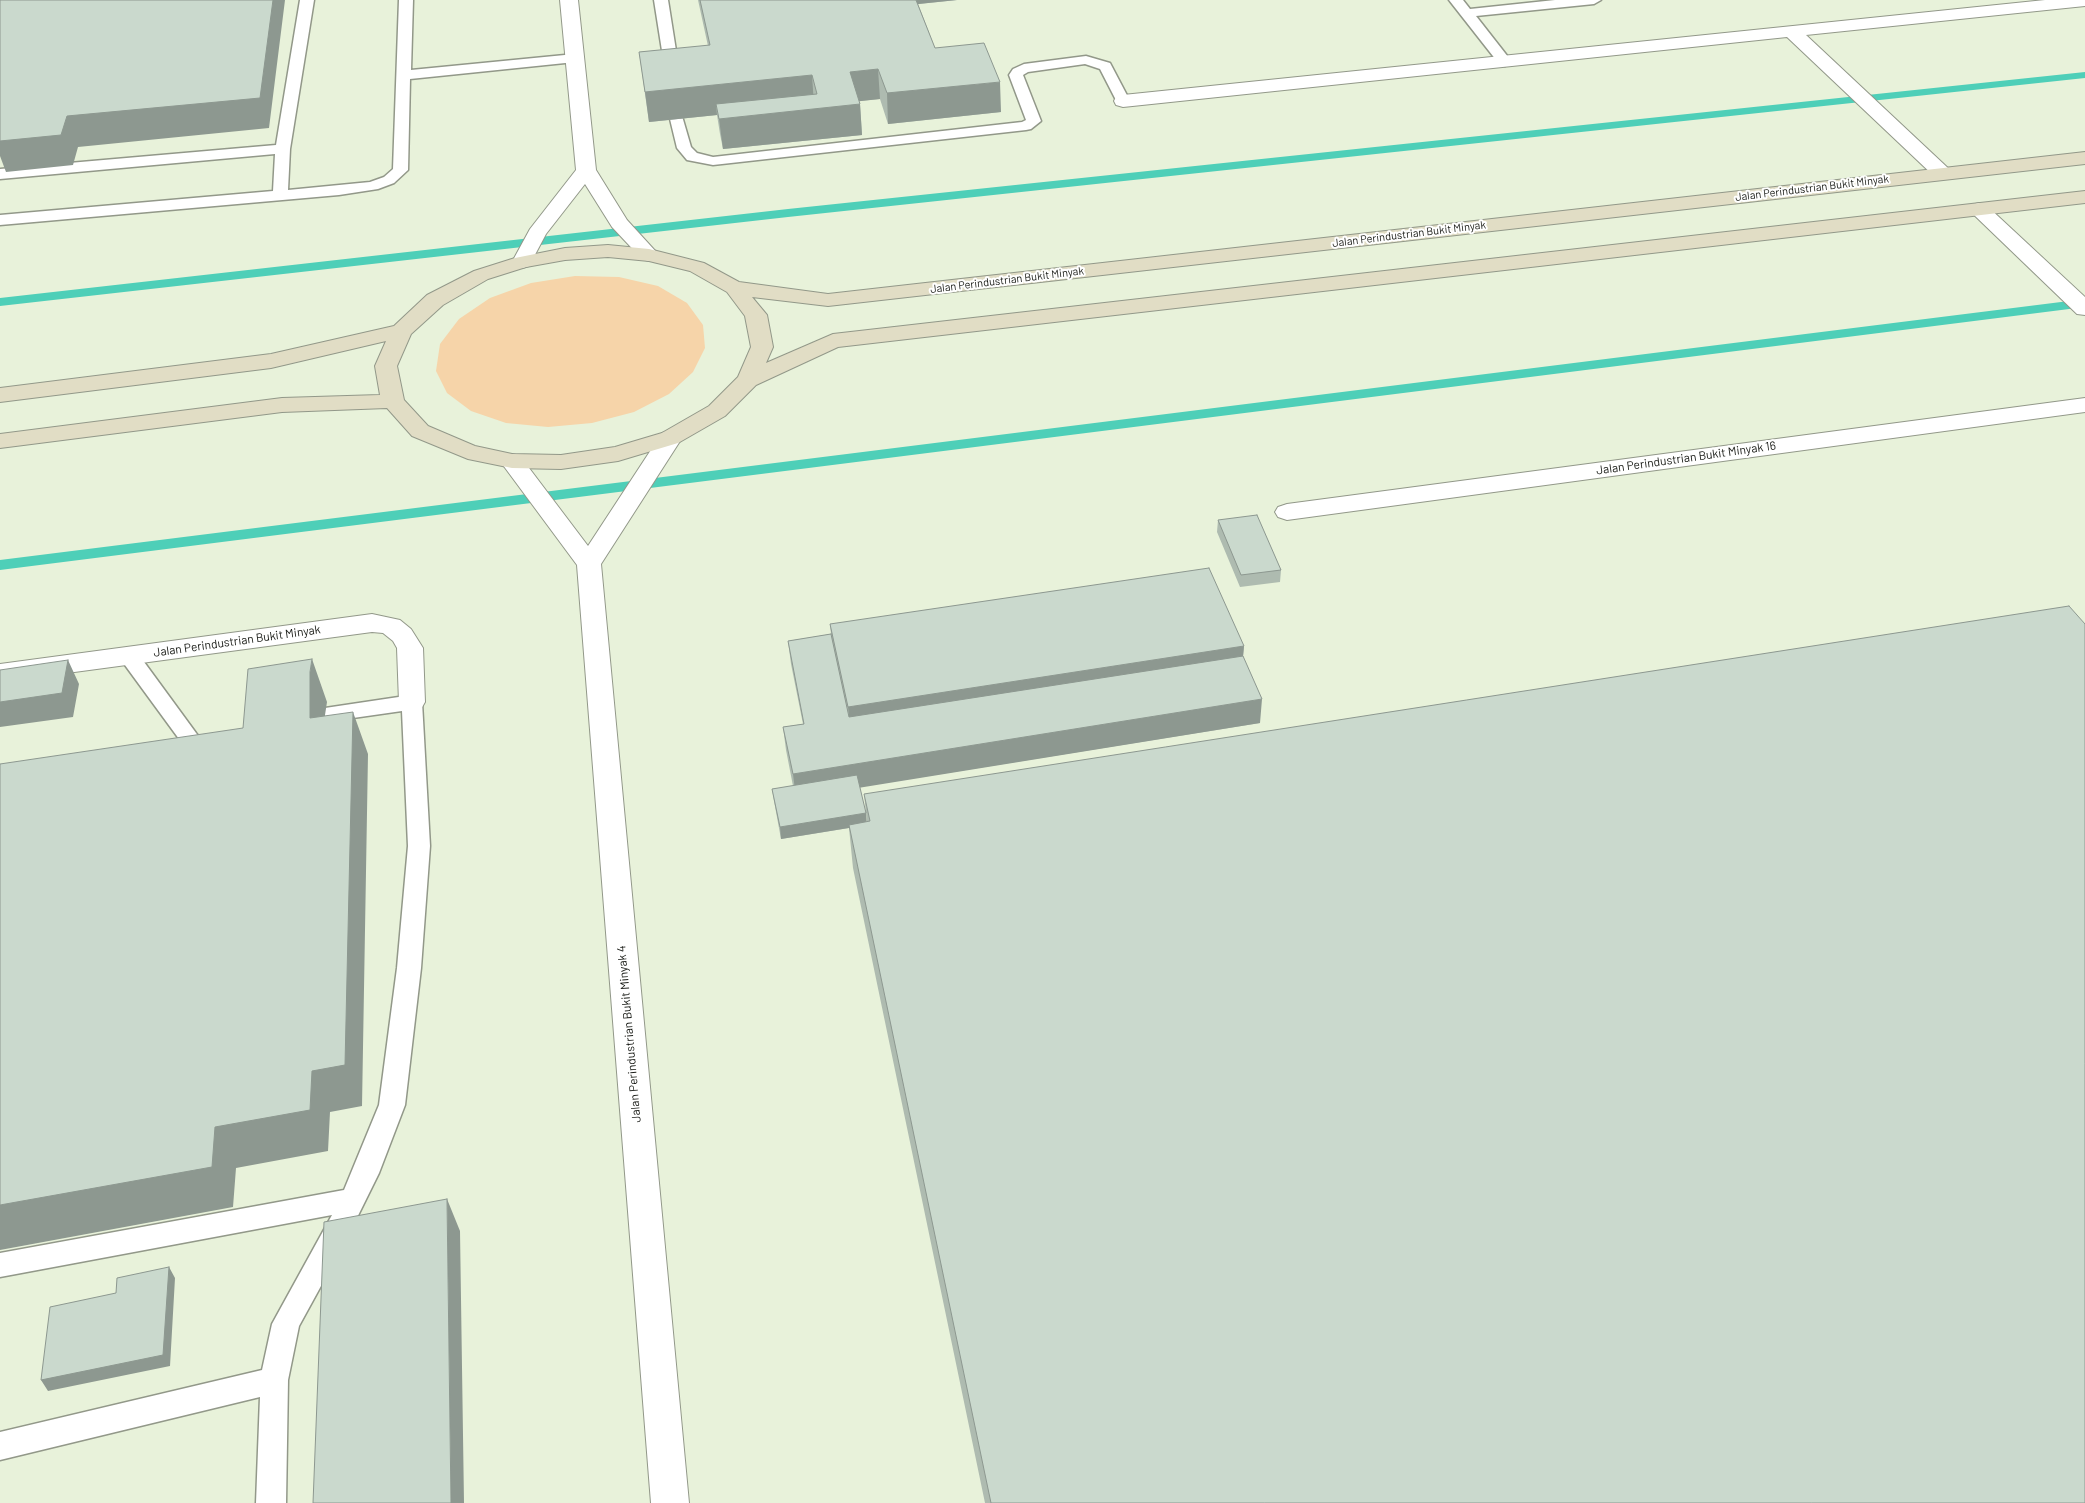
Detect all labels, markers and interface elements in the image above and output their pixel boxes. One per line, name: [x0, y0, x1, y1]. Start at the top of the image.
street label: Jalan Perindustrian Bukit Minyak: [1734, 172, 1890, 204]
street label: Jalan Perindustrian Bukit Minyak: [1331, 218, 1487, 250]
street label: Jalan Perindustrian Bukit Minyak: [929, 264, 1085, 296]
street label: Jalan Perindustrian Bukit Minyak 16: [1595, 438, 1777, 478]
street label: Jalan Perindustrian Bukit Minyak: [153, 622, 321, 660]
street label: Jalan Perindustrian Bukit Minyak 4: [614, 945, 644, 1123]

